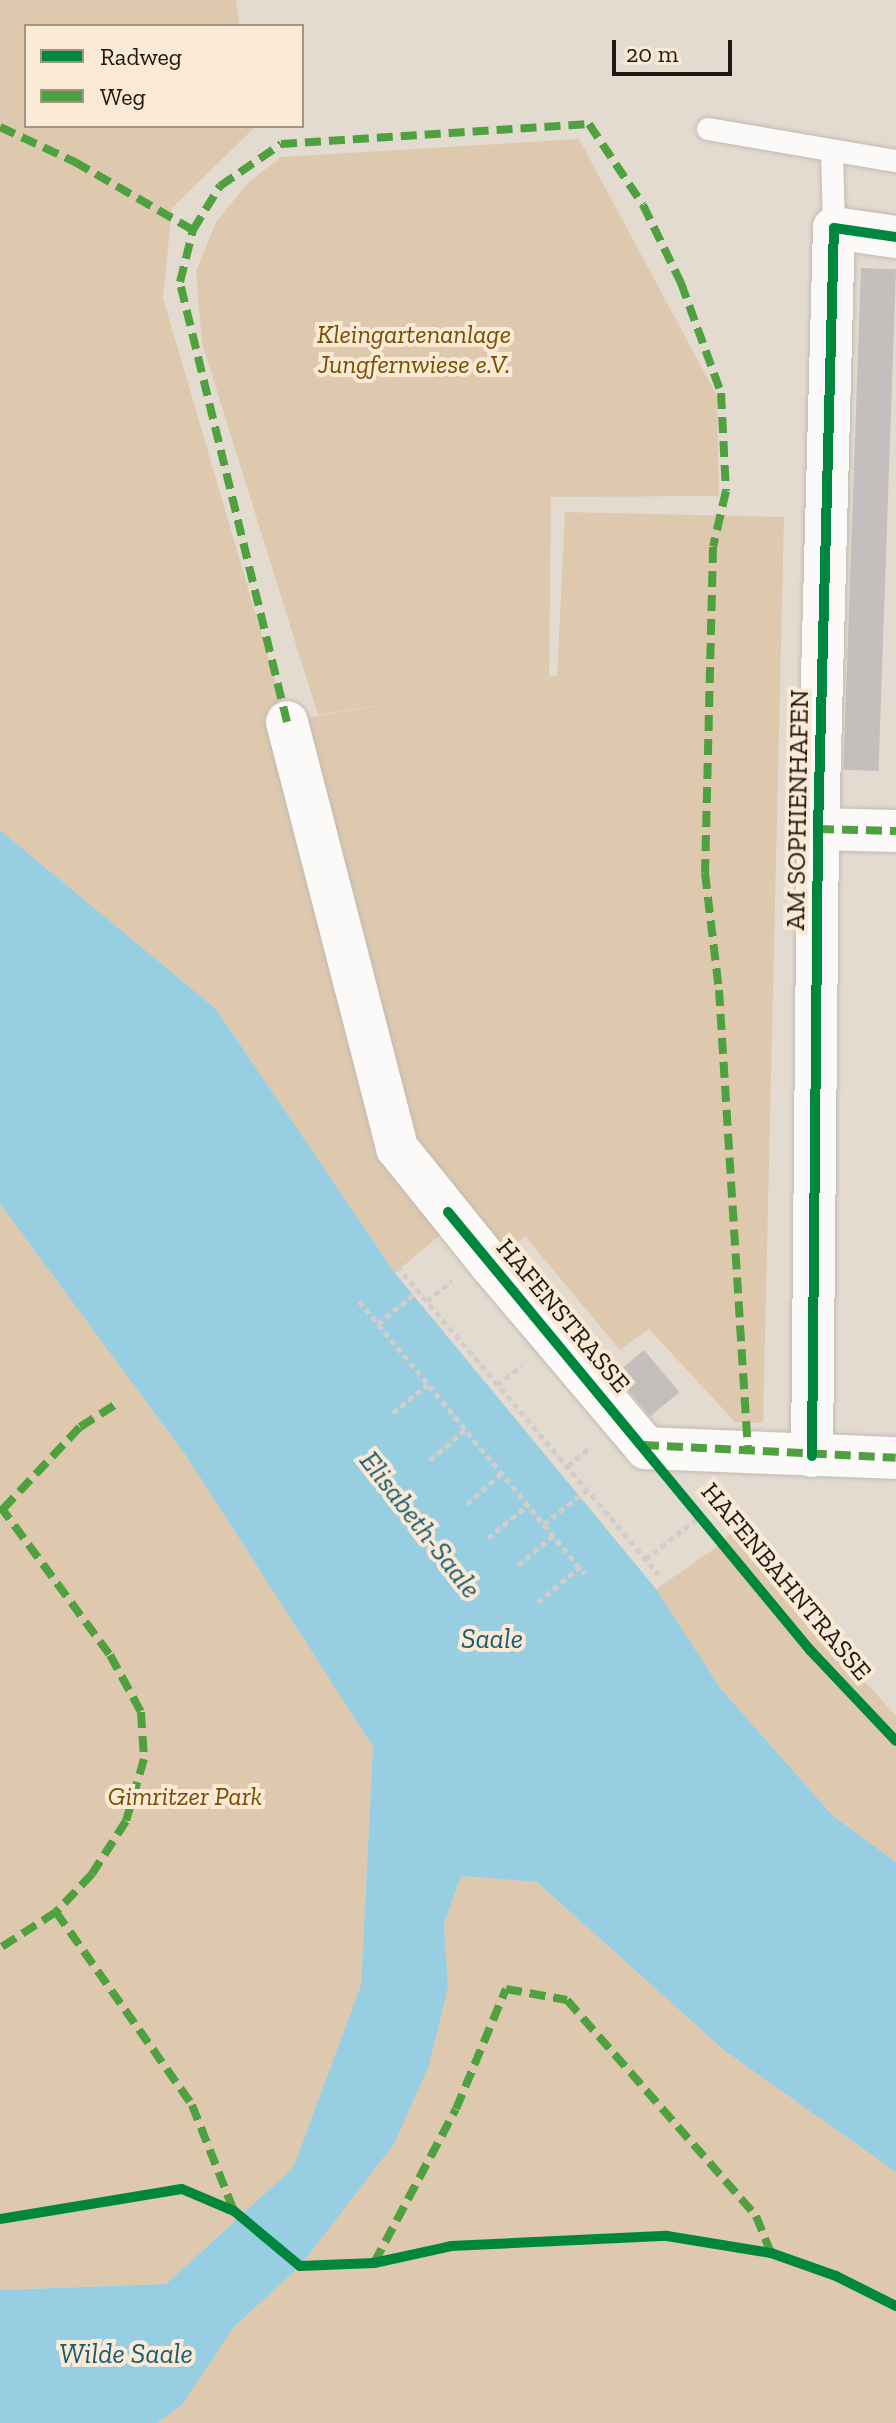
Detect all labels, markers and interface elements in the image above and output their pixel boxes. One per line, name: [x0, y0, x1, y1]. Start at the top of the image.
legend: [24, 24, 304, 128]
scale bar: [616, 24, 736, 74]
text: 20 m: [626, 39, 678, 68]
text: Radweg: [100, 42, 182, 71]
text: Weg: [100, 82, 146, 111]
park label: Kleingartenanlage Jungfernwiese e.V.: [317, 319, 511, 380]
street label: AM SOPHIENHAFEN: [780, 689, 816, 931]
street label: HAFENSTRASSE: [490, 1233, 636, 1399]
water label: Elisabeth-Saale: [352, 1445, 488, 1605]
street label: HAFENBAHNTRASSE: [694, 1477, 878, 1687]
water label: Saale: [461, 1622, 523, 1656]
park label: Gimritzer Park: [108, 1781, 262, 1813]
water label: Wilde Saale: [59, 2337, 193, 2371]

